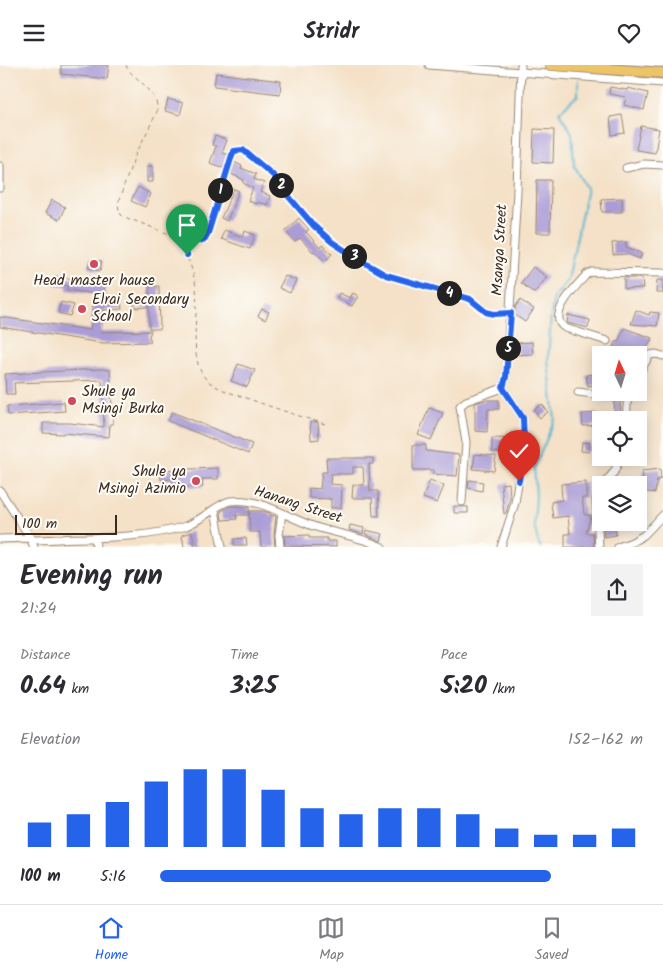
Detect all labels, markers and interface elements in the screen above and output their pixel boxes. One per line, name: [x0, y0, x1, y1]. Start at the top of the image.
text: Stridr: [304, 15, 359, 50]
icon: menu: [20, 19, 48, 47]
icon: heart: [615, 19, 643, 47]
pin: 2: [268, 173, 294, 197]
text: 2: [277, 174, 286, 196]
pin: 1: [208, 177, 232, 203]
text: 1: [218, 179, 223, 201]
pin: [166, 204, 208, 255]
street label: Msanga Street: [486, 204, 514, 296]
icon: arrive: [173, 211, 201, 239]
pin: 3: [342, 243, 366, 269]
text: 3: [351, 245, 358, 267]
marker: Head master hause: [88, 258, 100, 270]
place label: Head master hause: [33, 269, 155, 293]
pin: 4: [436, 281, 462, 305]
text: 4: [446, 282, 453, 304]
place label: Elrai Secondary School: [92, 288, 190, 329]
marker: Elrai Secondary School: [76, 303, 88, 315]
pin: 5: [496, 335, 520, 361]
text: 5: [505, 337, 512, 359]
north arrow: [592, 346, 648, 401]
map controls: [592, 346, 647, 531]
place label: Shule ya Msingi Burka: [82, 380, 164, 421]
marker: Shule ya Msingi Burka: [66, 395, 78, 407]
button: locate: [592, 411, 647, 466]
pin: [498, 430, 540, 481]
icon: check: [505, 437, 533, 465]
place label: Shule ya Msingi Azimio: [98, 460, 186, 501]
marker: Shule ya Msingi Azimio: [190, 475, 202, 487]
button: layers: [592, 476, 647, 531]
street label: Hanang Street: [251, 479, 345, 531]
scale bar: [15, 512, 118, 535]
text: 100 m: [22, 513, 57, 535]
text: Evening run: [20, 554, 163, 599]
button: share: [591, 564, 643, 616]
text: 21:24: [20, 596, 56, 621]
text: Distance: [20, 644, 70, 666]
text: Time: [230, 644, 259, 666]
text: Pace: [441, 644, 467, 666]
text: 0.64: [20, 666, 66, 706]
text: 3:25: [230, 666, 277, 706]
text: 5:20: [441, 666, 487, 706]
text: km: [66, 678, 89, 700]
text: /km: [487, 678, 515, 700]
text: Elevation: [20, 727, 81, 752]
text: 152–162 m: [568, 727, 643, 752]
text: 100 m: [20, 864, 61, 889]
text: 5:16: [100, 864, 126, 889]
tab: Home: [95, 914, 128, 966]
tab: Map: [317, 914, 345, 966]
tab: Saved: [535, 914, 568, 966]

